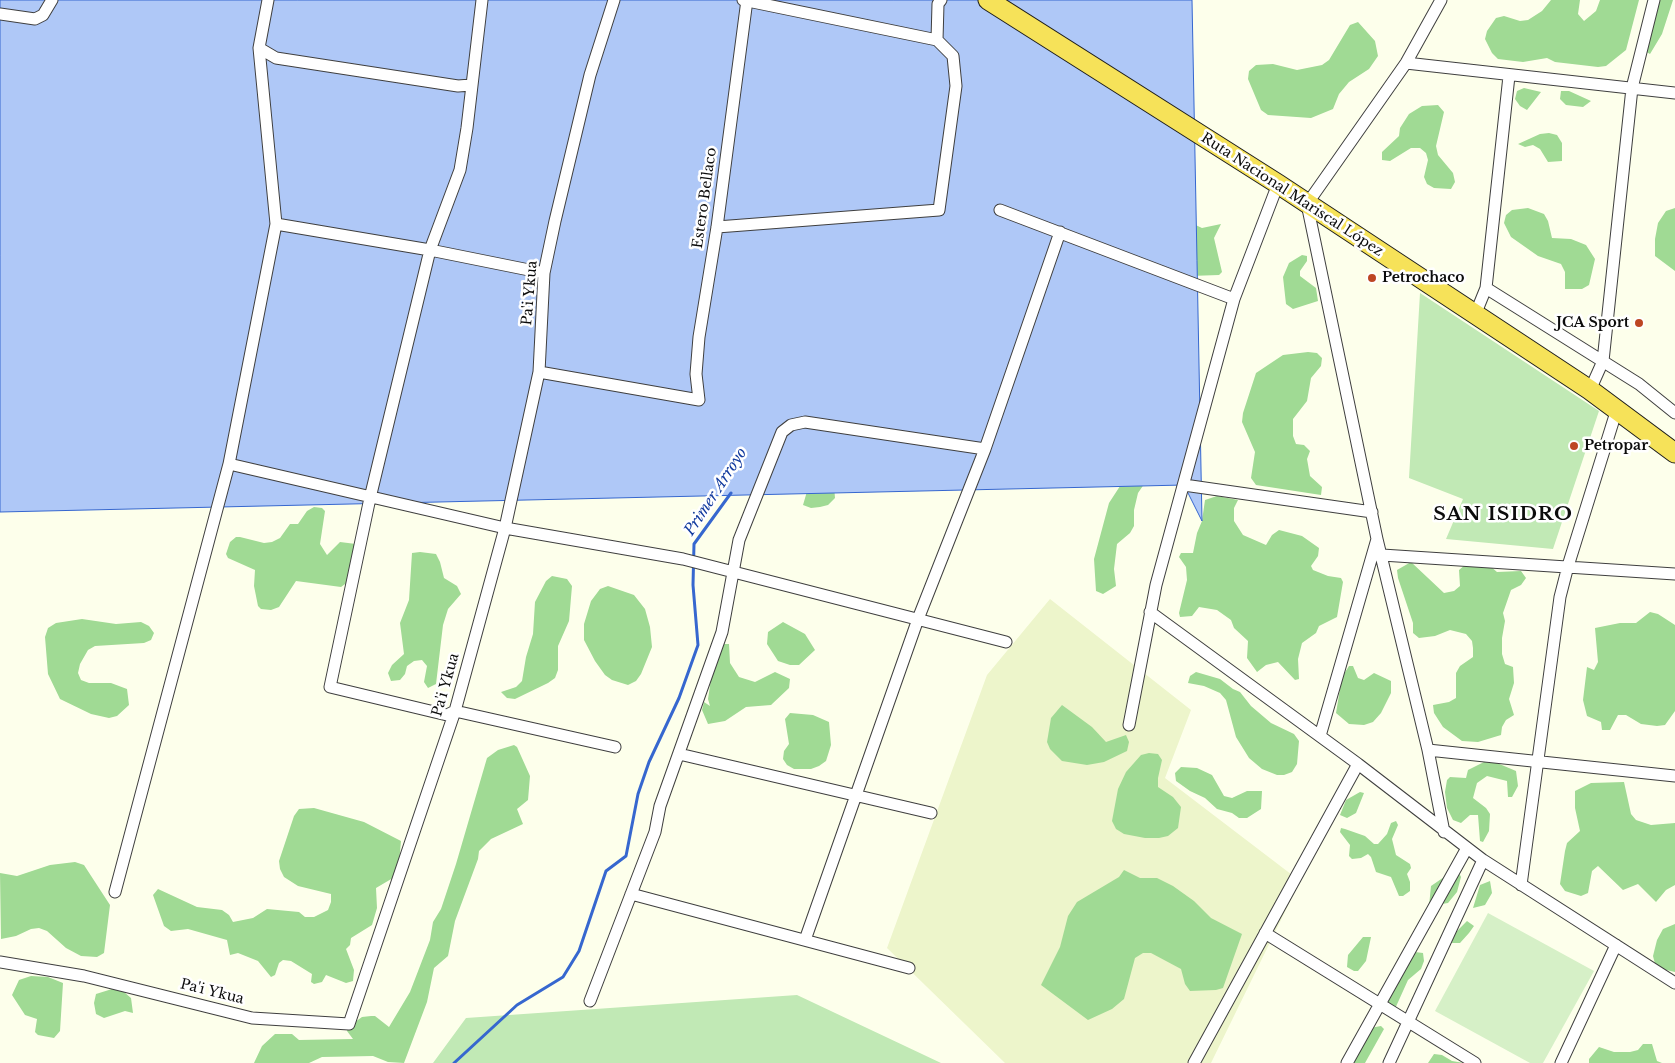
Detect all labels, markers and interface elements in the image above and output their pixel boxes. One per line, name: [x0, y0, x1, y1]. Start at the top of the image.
street label: Ruta Nacional Mariscal López: [1198, 130, 1386, 260]
street label: Estero Bellaco: [690, 146, 720, 250]
street label: Pa'i Ykua: [519, 260, 541, 326]
place label: Petrochaco: [1382, 270, 1464, 286]
marker: Petrochaco: [1366, 272, 1378, 284]
place label: JCA Sport: [1556, 315, 1629, 331]
marker: JCA Sport: [1633, 317, 1645, 329]
place label: Petropar: [1584, 438, 1648, 454]
marker: Petropar: [1568, 440, 1580, 452]
water label: Primer Arroyo: [681, 445, 751, 539]
district label: SAN ISIDRO: [1432, 504, 1574, 526]
street label: Pa'i Ykua: [429, 651, 463, 719]
street label: Pa'i Ykua: [178, 976, 246, 1008]

